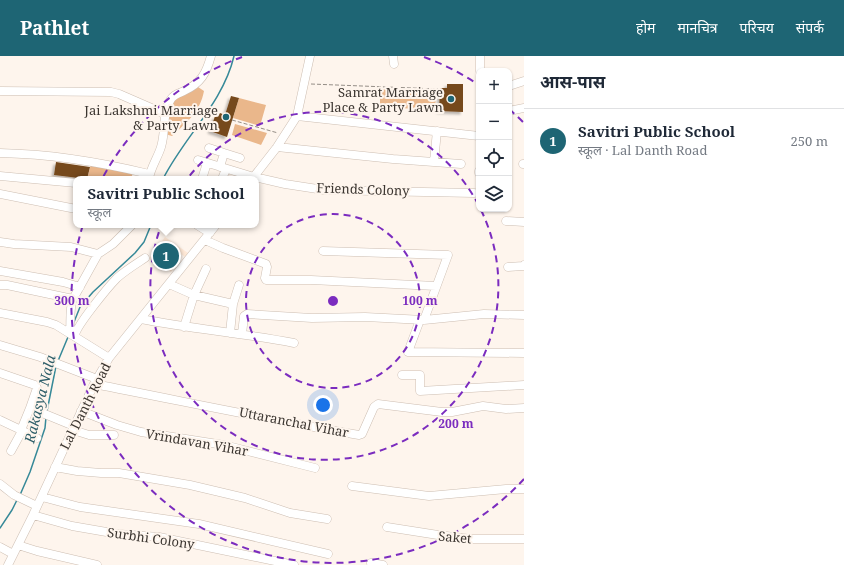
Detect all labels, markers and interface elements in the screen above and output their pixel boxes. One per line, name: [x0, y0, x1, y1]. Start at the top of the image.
text: Pathlet: [20, 15, 89, 41]
text: होम: [636, 18, 655, 37]
text: मानचित्र: [677, 18, 718, 37]
text: परिचय: [740, 18, 774, 37]
text: संपर्क: [796, 18, 824, 37]
map controls: [476, 68, 512, 212]
button: +: [476, 68, 512, 104]
text: आस-पास: [540, 70, 605, 93]
place label: Samrat Marriage Place & Party Lawn: [322, 83, 444, 116]
marker: Samrat Marriage Place & Party Lawn: [446, 94, 456, 104]
place label: Jai Lakshmi Marriage & Party Lawn: [83, 101, 219, 134]
button: −: [476, 104, 512, 140]
marker: Jai Lakshmi Marriage & Party Lawn: [221, 112, 231, 122]
text: Savitri Public School: [578, 121, 735, 141]
text: 1: [549, 132, 557, 150]
text: 250 m: [791, 132, 828, 150]
button: locate: [476, 140, 512, 176]
text: स्कूल · Lal Danth Road: [578, 141, 707, 159]
popup: [73, 176, 259, 228]
button: layers: [476, 176, 512, 212]
street label: Friends Colony: [316, 178, 410, 200]
text: Savitri Public School: [87, 183, 245, 203]
text: स्कूल: [87, 203, 111, 221]
pin: 1: [153, 241, 179, 271]
text: 300 m: [54, 292, 90, 309]
text: 100 m: [402, 292, 438, 309]
centre of rings: [326, 294, 340, 308]
water label: Rakasya Nala: [19, 352, 60, 446]
street label: Lal Danth Road: [55, 359, 115, 453]
your location: [313, 395, 333, 415]
street label: Uttaranchal Vihar: [238, 403, 350, 441]
text: 200 m: [438, 415, 474, 432]
street label: Vrindavan Vihar: [144, 424, 250, 460]
street label: Surbhi Colony: [106, 523, 196, 553]
street label: Saket: [438, 527, 473, 547]

